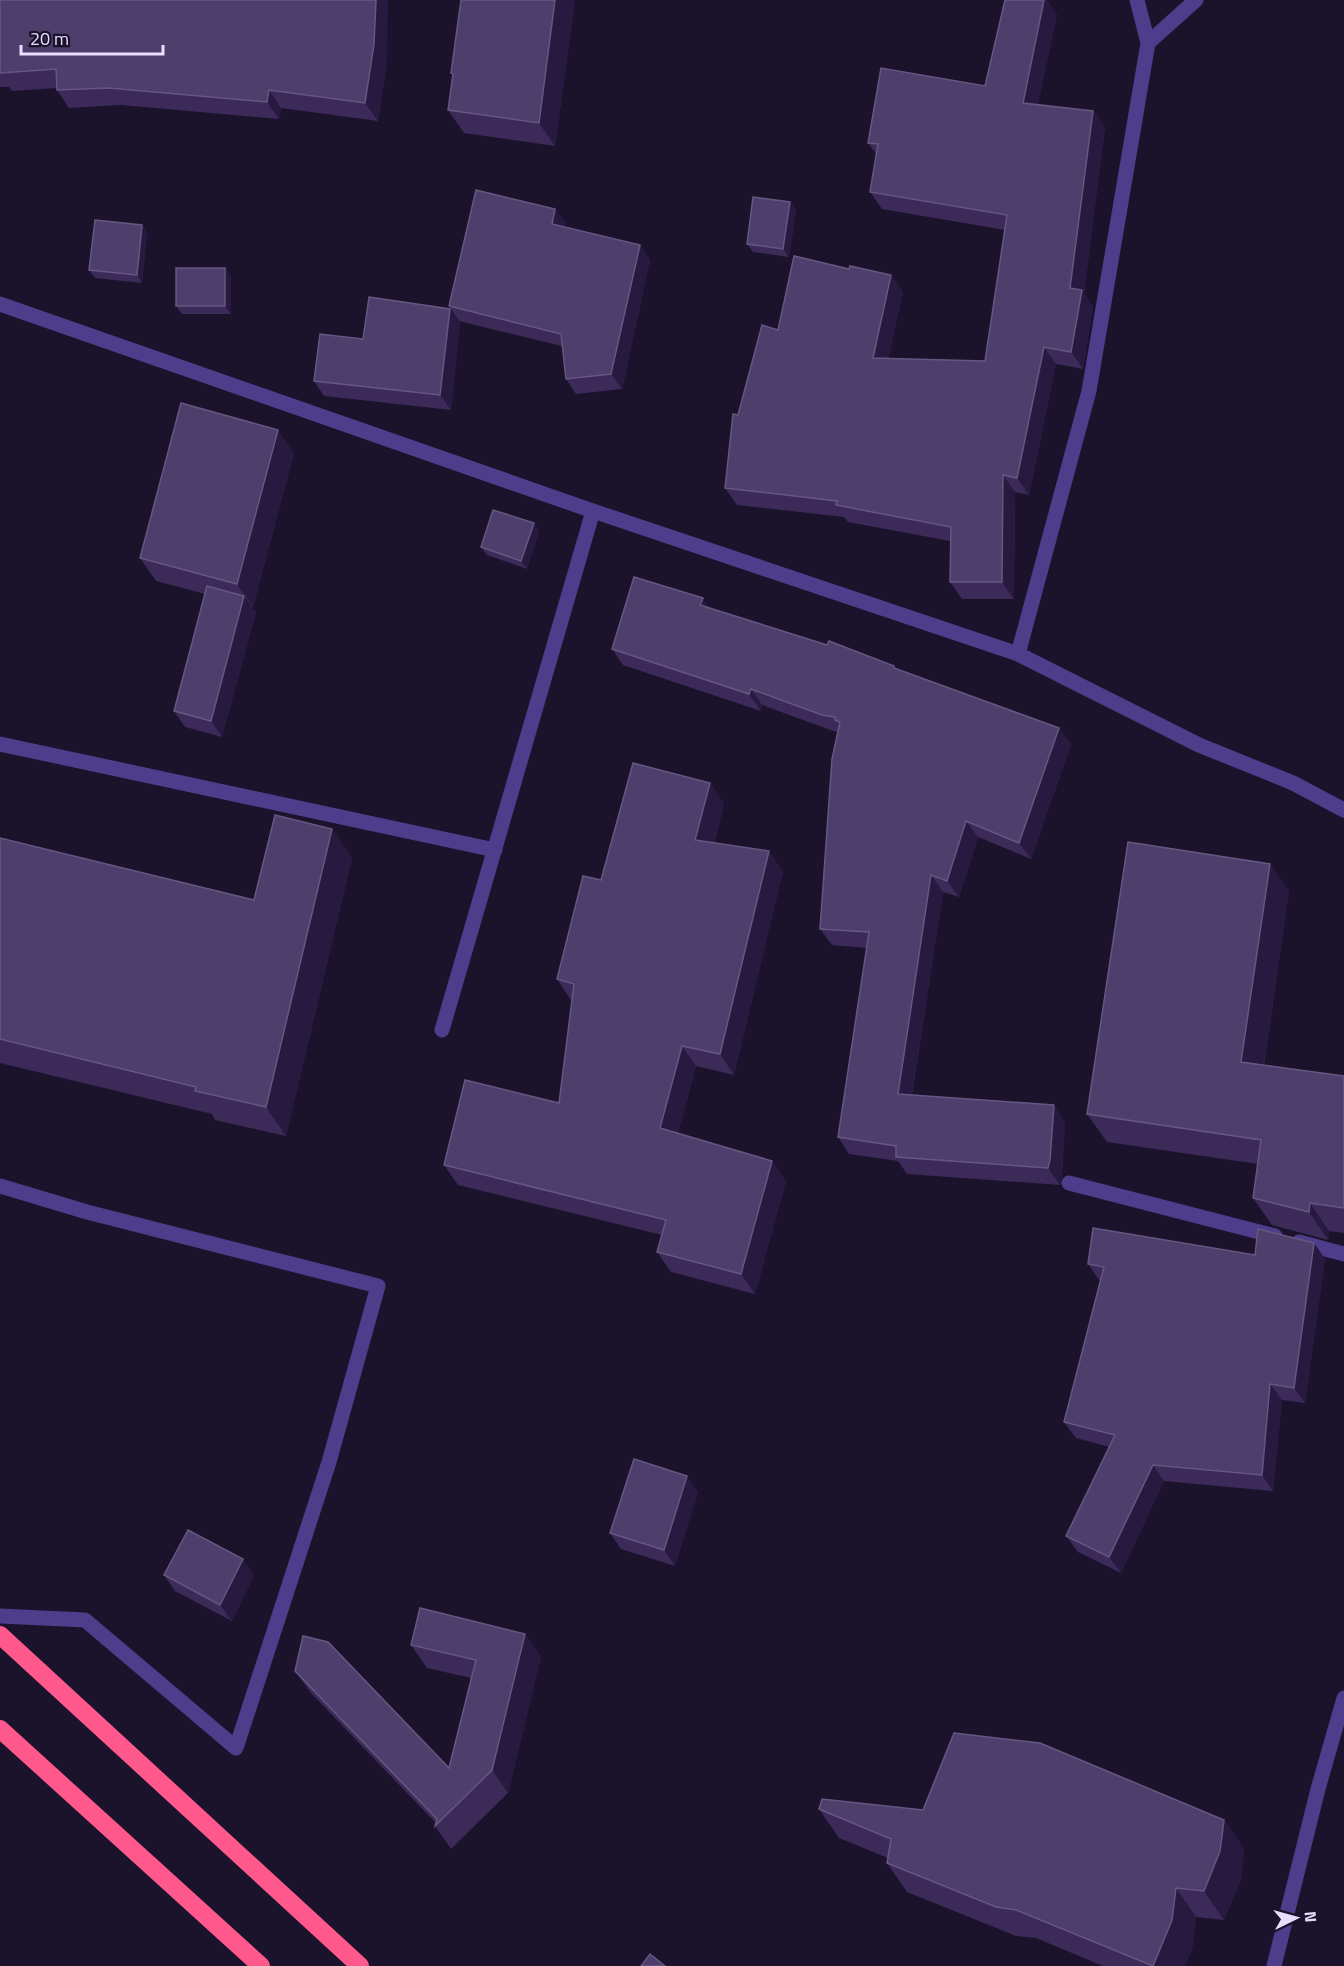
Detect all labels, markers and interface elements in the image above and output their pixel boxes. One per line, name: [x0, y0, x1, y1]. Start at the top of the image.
scale bar: [21, 18, 164, 56]
text: 20 m: [30, 25, 69, 52]
north arrow: [1266, 1888, 1326, 1948]
text: N: [1299, 1910, 1323, 1923]

